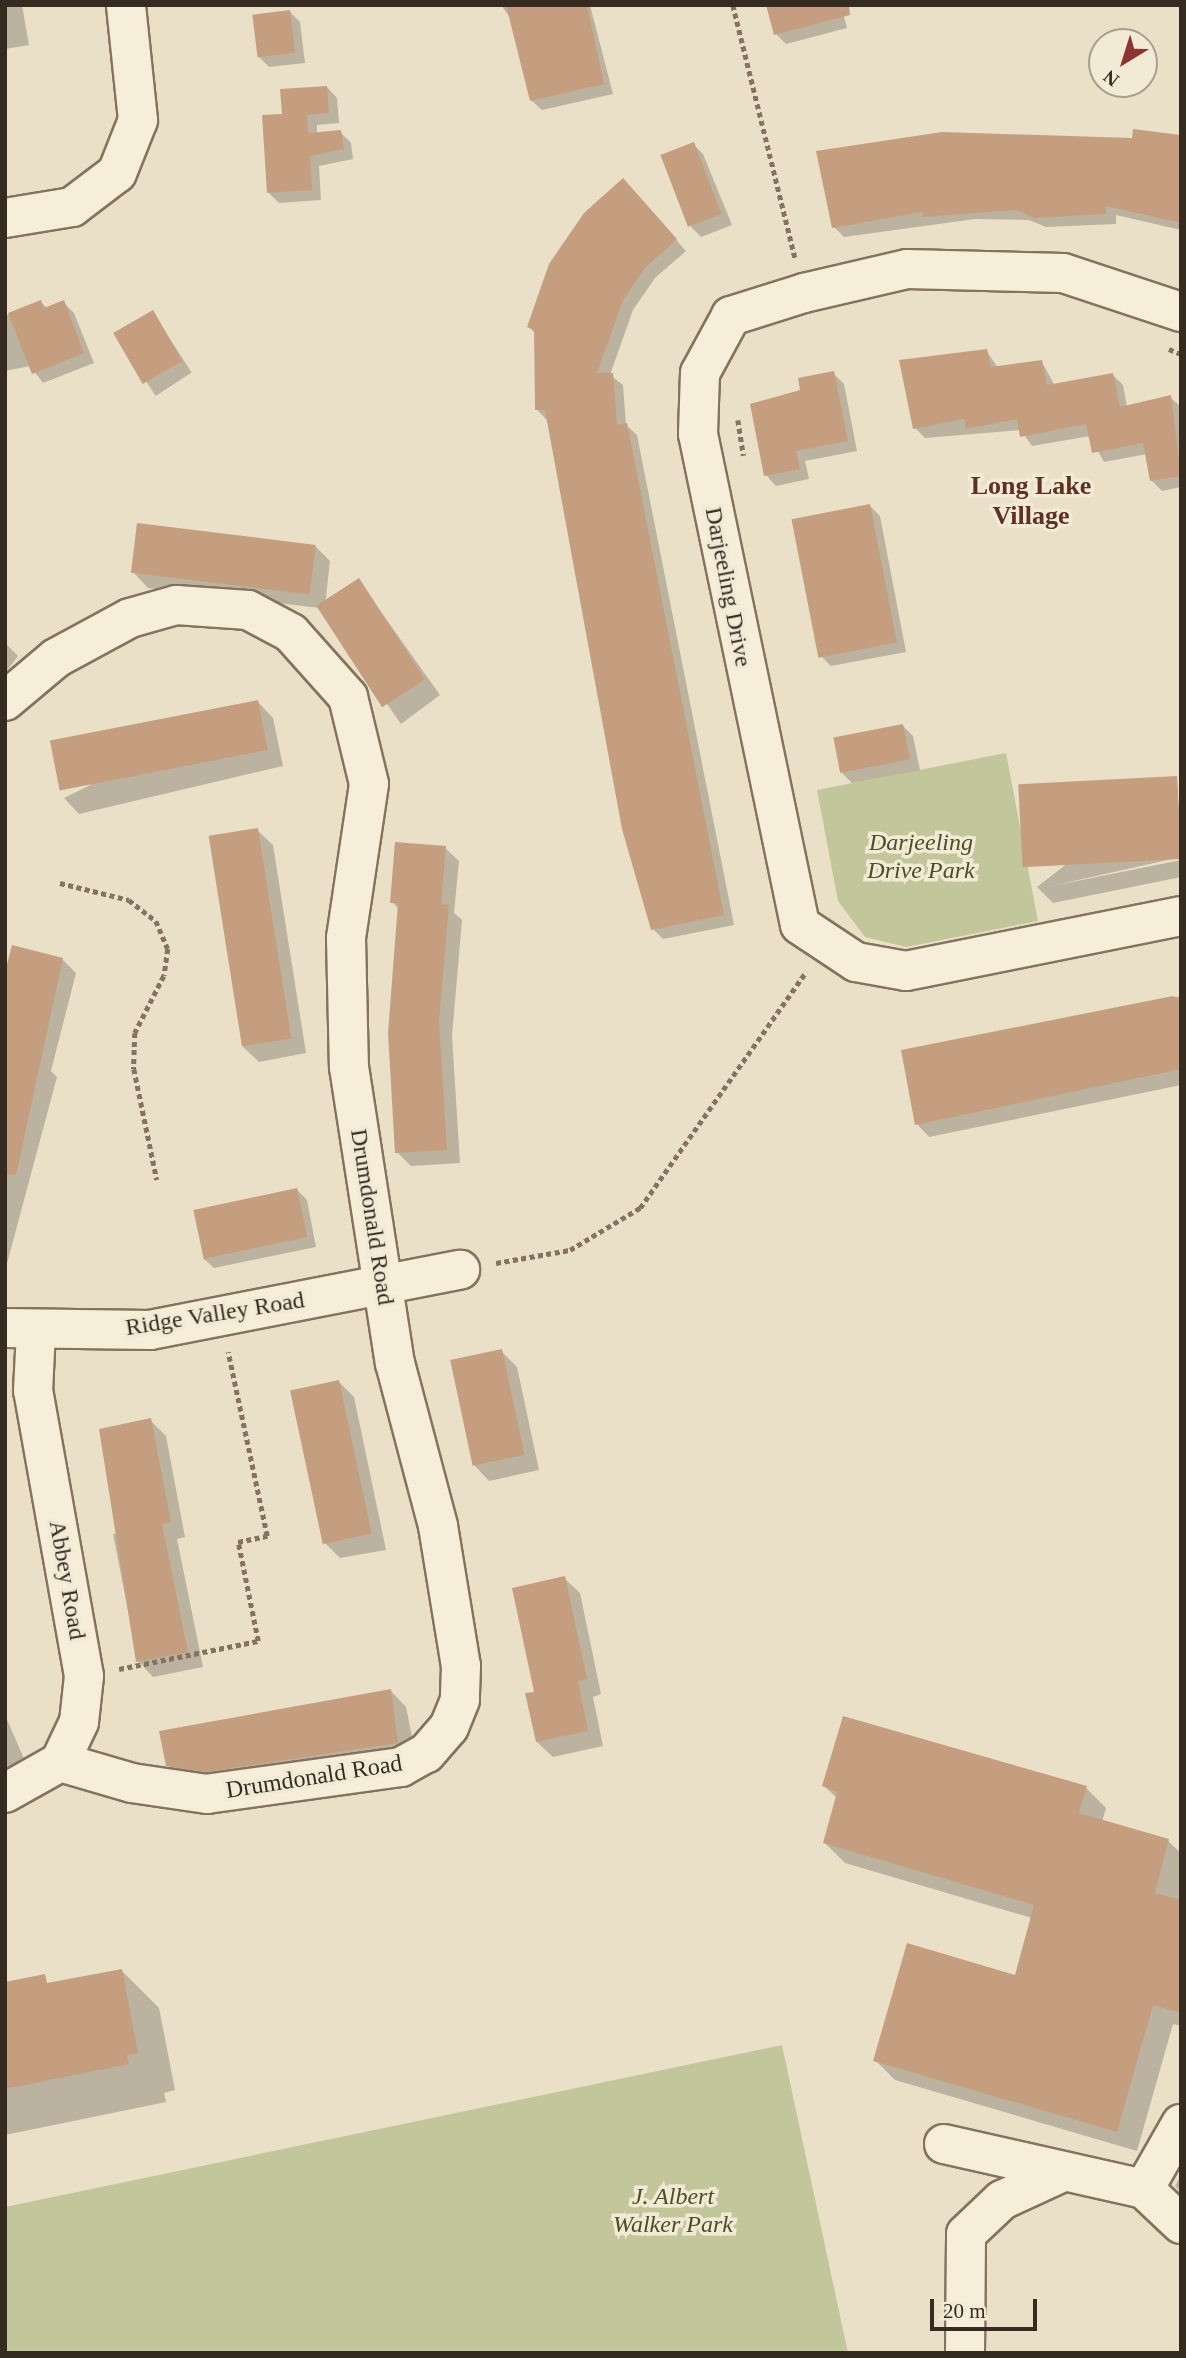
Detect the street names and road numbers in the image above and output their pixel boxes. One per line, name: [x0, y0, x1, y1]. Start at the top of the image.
street label: Darjeeling Drive: [698, 505, 758, 669]
street label: Drumdonald Road: [344, 1127, 400, 1307]
street label: Ridge Valley Road: [123, 1286, 307, 1342]
street label: Abbey Road: [42, 1518, 92, 1642]
street label: Drumdonald Road: [224, 1749, 404, 1805]

